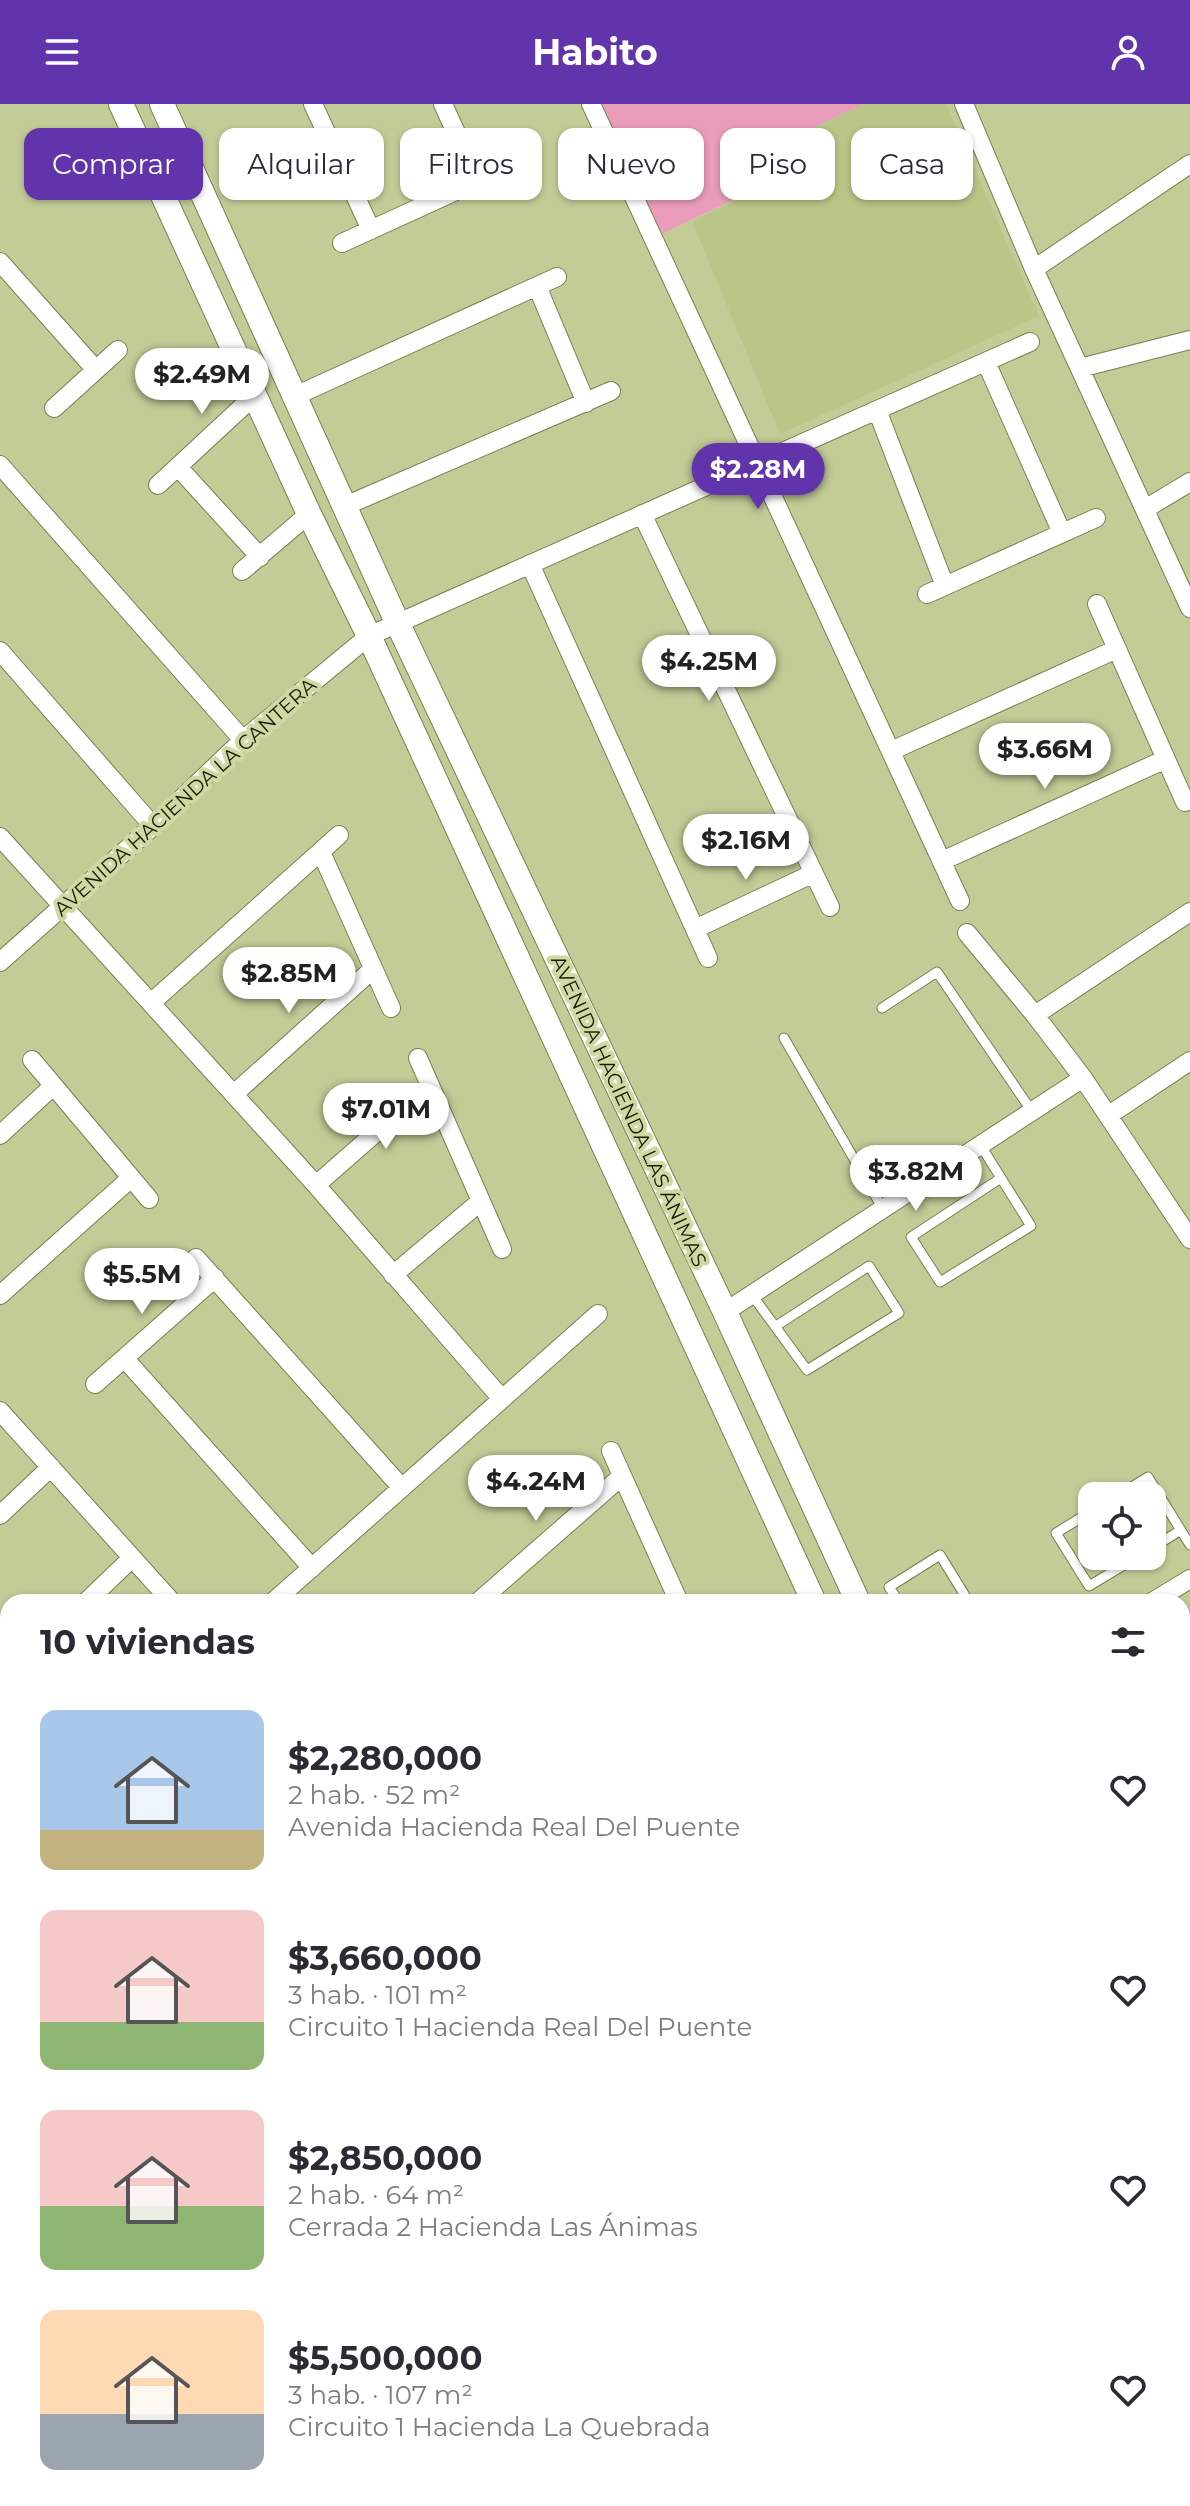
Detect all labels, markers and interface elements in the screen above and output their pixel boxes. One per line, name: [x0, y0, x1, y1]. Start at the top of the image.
icon: menu: [40, 30, 84, 74]
text: Habito: [532, 30, 658, 74]
icon: person: [1106, 30, 1150, 74]
chip: Comprar: [24, 128, 203, 200]
chip: Alquilar: [219, 128, 384, 200]
chip: Filtros: [400, 128, 542, 200]
chip: Nuevo: [558, 128, 704, 200]
chip: Piso: [720, 128, 835, 200]
chip: Casa: [851, 128, 973, 200]
pin: $2.49M: [137, 348, 267, 416]
text: $2.49M: [153, 358, 251, 390]
pin: $2.28M: [693, 443, 823, 511]
text: $2.28M: [710, 453, 806, 485]
pin: $4.25M: [644, 635, 774, 703]
text: $4.25M: [660, 645, 758, 677]
street label: AVENIDA HACIENDA LA CANTERA: [49, 672, 322, 921]
pin: $3.66M: [980, 723, 1110, 791]
text: $3.66M: [997, 733, 1093, 765]
pin: $2.16M: [681, 814, 811, 882]
text: $2.16M: [701, 824, 791, 856]
pin: $2.85M: [224, 947, 354, 1015]
street label: AVENIDA HACIENDA LAS ÁNIMAS: [546, 951, 712, 1271]
text: $2.85M: [241, 957, 337, 989]
pin: $7.01M: [321, 1083, 451, 1151]
text: $7.01M: [341, 1093, 431, 1125]
pin: $3.82M: [851, 1145, 981, 1213]
text: $3.82M: [868, 1155, 964, 1187]
pin: $5.5M: [86, 1248, 198, 1316]
text: $5.5M: [102, 1258, 182, 1290]
pin: $4.24M: [471, 1455, 601, 1523]
text: $4.24M: [486, 1465, 586, 1497]
map controls: [1078, 1482, 1166, 1570]
button: locate: [1078, 1482, 1166, 1570]
icon: filters: [1106, 1620, 1150, 1664]
text: 10 viviendas: [40, 1621, 255, 1663]
text: $2,280,000: [288, 1737, 482, 1779]
icon: home: [104, 1742, 200, 1838]
icon: heart: [1106, 1768, 1150, 1812]
text: 2 hab. · 52 m²: [288, 1779, 460, 1811]
text: Avenida Hacienda Real Del Puente: [288, 1811, 740, 1843]
text: $3,660,000: [288, 1937, 482, 1979]
icon: home: [104, 1942, 200, 2038]
icon: heart: [1106, 1968, 1150, 2012]
text: 3 hab. · 101 m²: [288, 1979, 467, 2011]
text: Circuito 1 Hacienda Real Del Puente: [288, 2011, 752, 2043]
text: $2,850,000: [288, 2137, 482, 2179]
icon: home: [104, 2142, 200, 2238]
icon: heart: [1106, 2168, 1150, 2212]
text: 2 hab. · 64 m²: [288, 2179, 464, 2211]
text: Cerrada 2 Hacienda Las Ánimas: [288, 2211, 698, 2243]
text: $5,500,000: [288, 2337, 483, 2379]
icon: home: [104, 2342, 200, 2438]
icon: heart: [1106, 2368, 1150, 2412]
text: 3 hab. · 107 m²: [288, 2379, 473, 2411]
text: Circuito 1 Hacienda La Quebrada: [288, 2411, 711, 2443]

